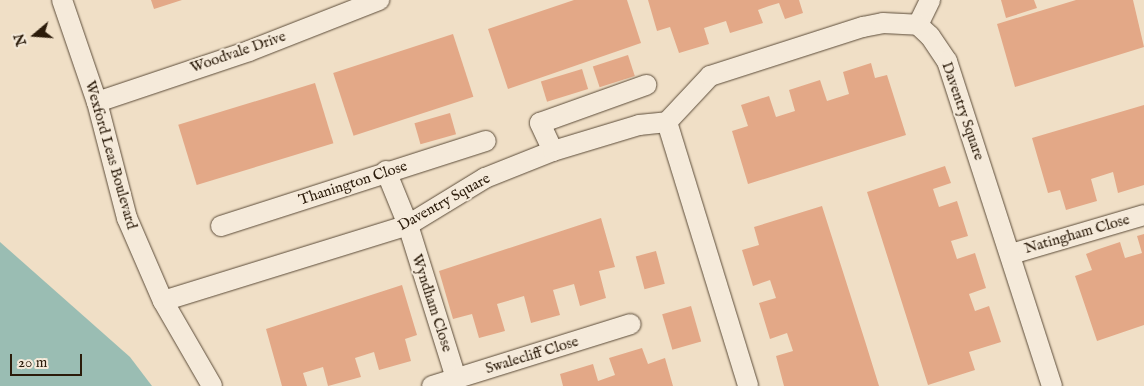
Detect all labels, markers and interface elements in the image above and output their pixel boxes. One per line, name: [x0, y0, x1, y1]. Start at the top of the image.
north arrow: [10, 10, 60, 60]
street label: Woodvale Drive: [188, 27, 288, 77]
text: N: [10, 31, 31, 48]
street label: Daventry Square: [938, 59, 988, 163]
street label: Wexford Leas Boulevard: [81, 79, 141, 231]
street label: Thanington Close: [296, 157, 410, 209]
street label: Daventry Square: [395, 169, 493, 235]
street label: Natingham Close: [1022, 210, 1132, 258]
street label: Wyndham Close: [408, 252, 456, 354]
street label: Swalecliff Close: [483, 332, 581, 378]
scale bar: [12, 344, 85, 376]
text: 20 m: [18, 353, 47, 372]

